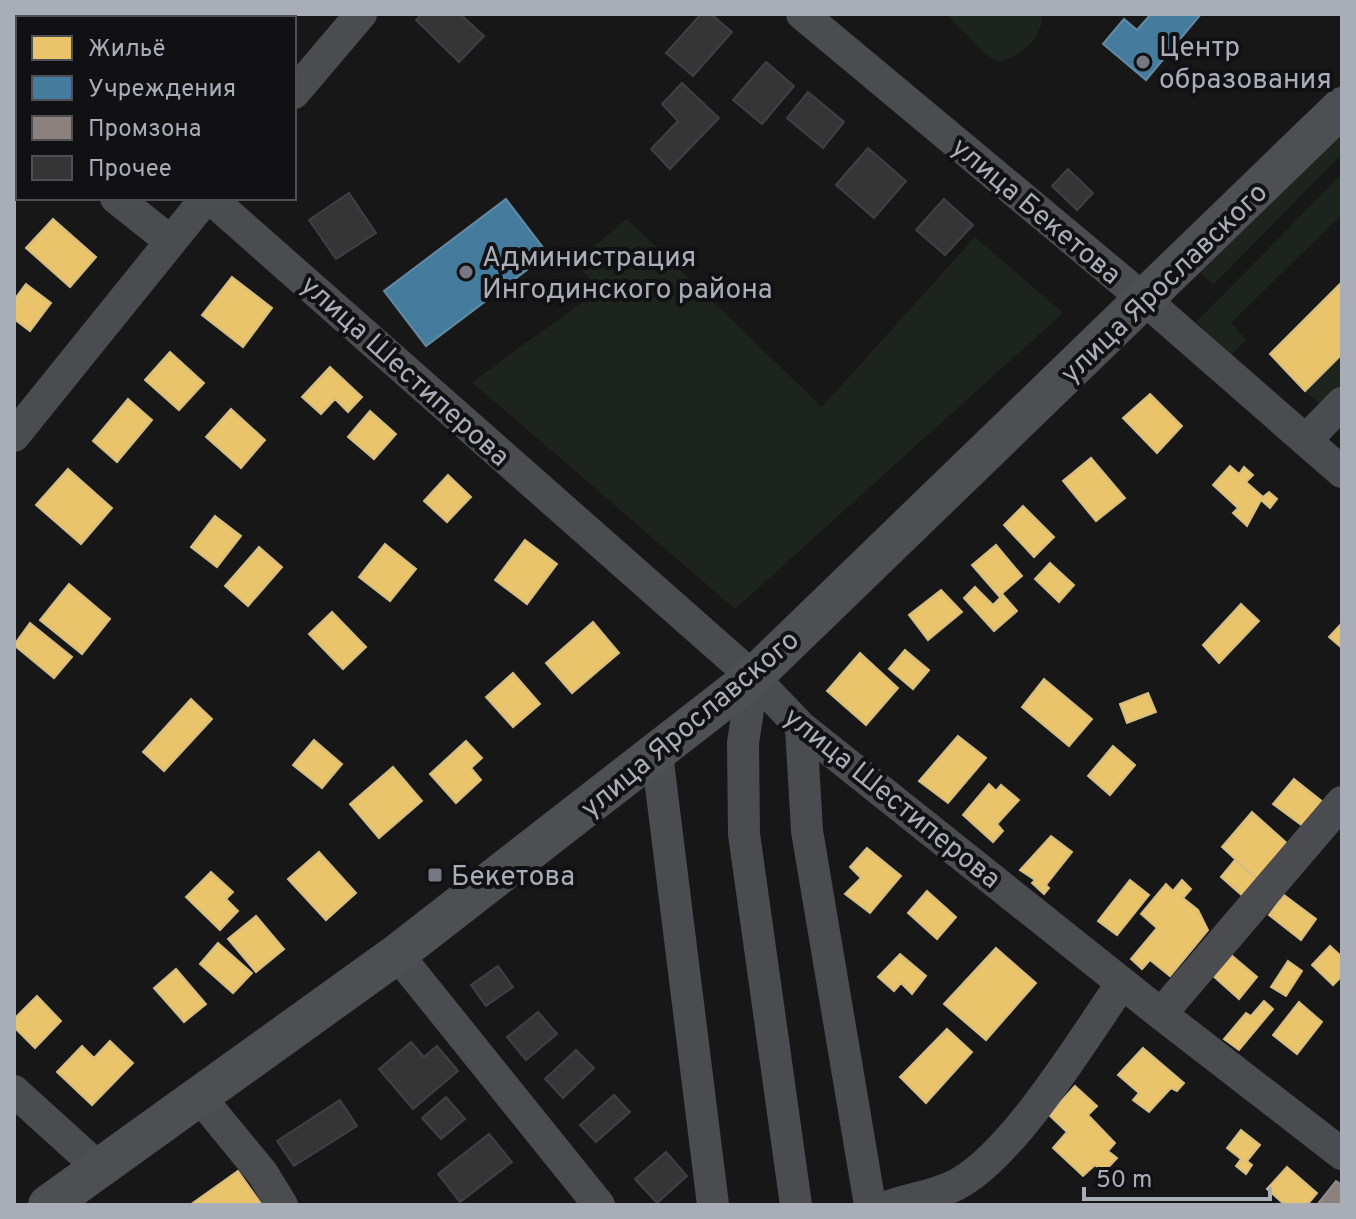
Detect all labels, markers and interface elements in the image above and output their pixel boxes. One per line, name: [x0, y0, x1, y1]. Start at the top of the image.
legend: [16, 16, 296, 200]
place label: Центр образования: [1159, 31, 1332, 99]
text: Жильё: [88, 35, 165, 65]
marker: Центр образования: [1134, 53, 1152, 71]
text: Учреждения: [88, 75, 236, 105]
text: Промзона: [88, 115, 201, 145]
street label: улица Бекетова: [943, 131, 1128, 294]
text: Прочее: [88, 155, 172, 185]
street label: улица Ярославского: [1054, 176, 1276, 392]
place label: Администрация Ингодинского района: [482, 241, 773, 309]
marker: Администрация Ингодинского района: [457, 263, 475, 281]
street label: улица Шестиперова: [292, 269, 516, 476]
street label: улица Ярославского: [574, 623, 808, 827]
street label: улица Шестиперова: [775, 700, 1007, 898]
place label: Бекетова: [451, 860, 575, 896]
marker: Бекетова: [426, 866, 444, 884]
scale bar: [1084, 1151, 1270, 1201]
text: 50 m: [1096, 1166, 1152, 1196]

